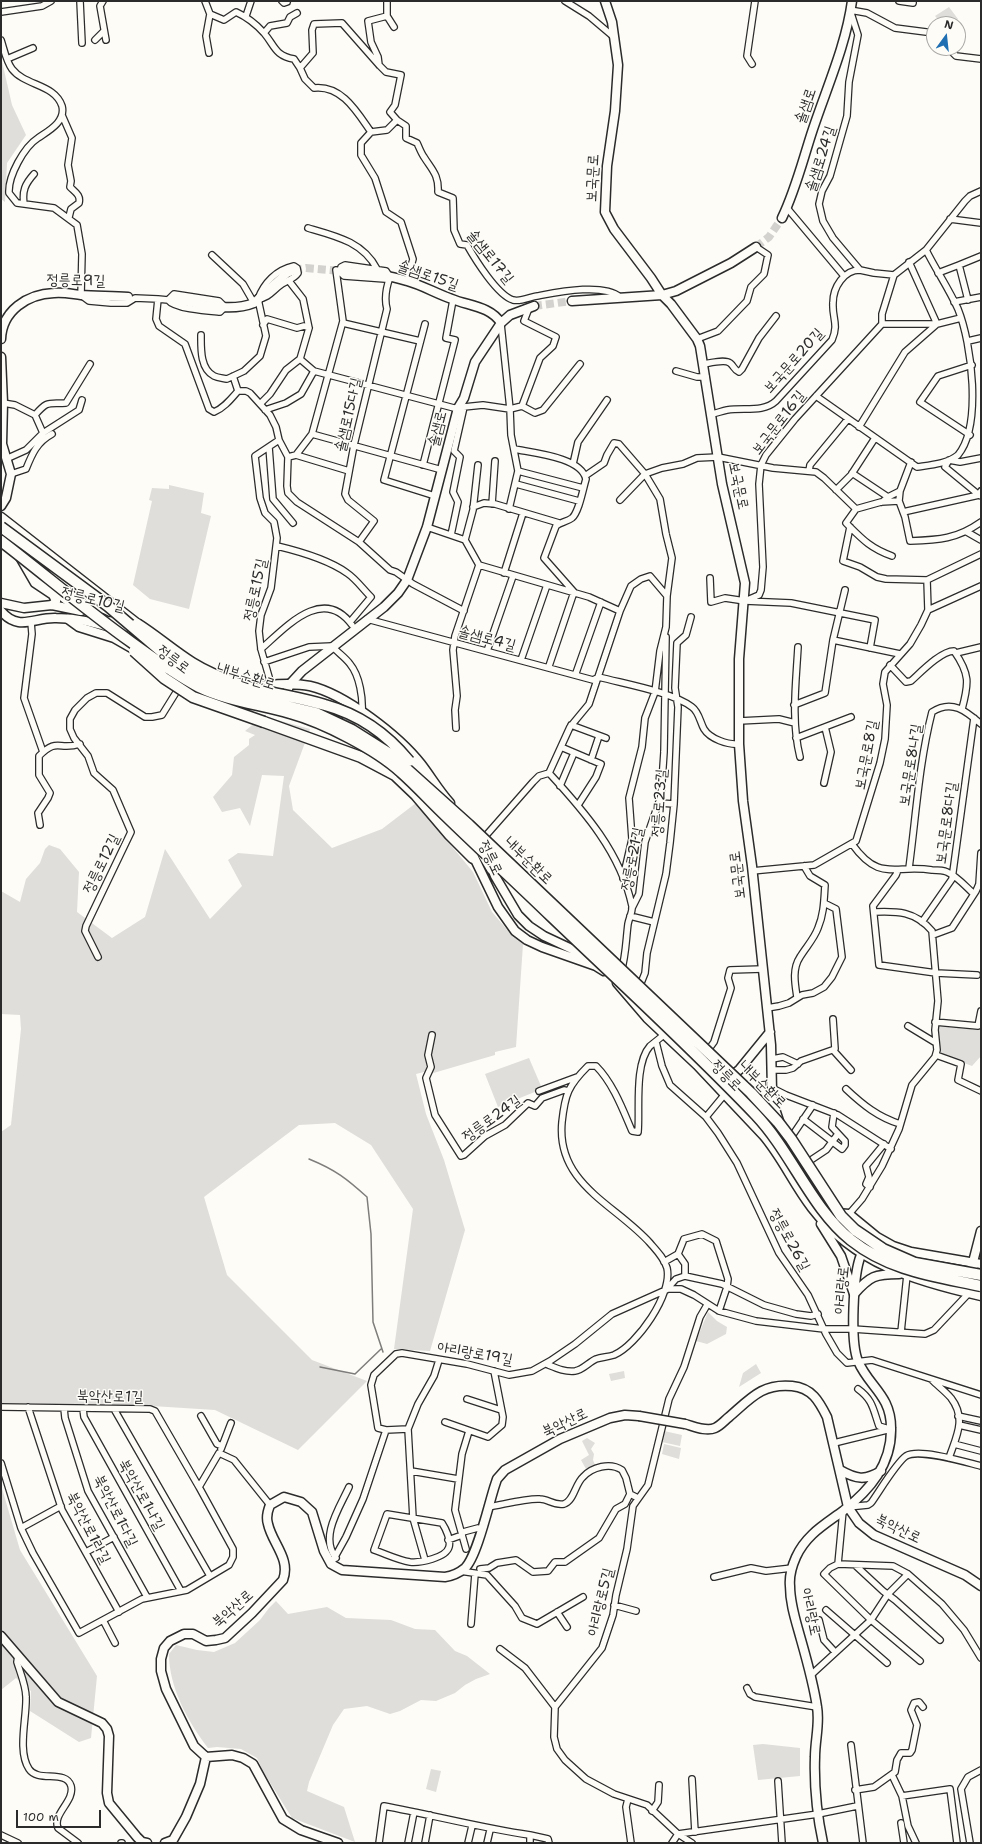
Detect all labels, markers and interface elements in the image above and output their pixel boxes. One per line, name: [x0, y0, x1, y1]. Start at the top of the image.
north arrow: [926, 16, 966, 56]
text: N: [943, 17, 955, 33]
street label: 솔샘로: [792, 86, 820, 126]
street label: 솔샘로24길: [802, 124, 840, 194]
street label: 보국문로: [583, 153, 603, 203]
street label: 솔샘로17길: [463, 226, 517, 288]
street label: 솔샘로15길: [395, 257, 461, 295]
street label: 정릉로9길: [46, 271, 106, 291]
street label: 보국문로20길: [760, 325, 828, 397]
street label: 솔샘로15다길: [332, 376, 366, 454]
street label: 보국문로16길: [748, 387, 810, 459]
street label: 솔샘로: [425, 409, 451, 449]
street label: 보국문로: [724, 461, 752, 511]
street label: 정릉로15길: [241, 557, 271, 623]
street label: 정릉로10길: [59, 584, 127, 616]
street label: 솔샘로4길: [456, 623, 518, 655]
street label: 정릉로: [153, 642, 193, 678]
street label: 내부순환로: [215, 660, 277, 694]
street label: 보국문로8길: [851, 719, 883, 791]
street label: 보국문로8나길: [896, 723, 926, 807]
street label: 정릉로23길: [649, 768, 671, 838]
street label: 보국문로8다길: [932, 781, 962, 865]
street label: 정릉로21길: [618, 826, 648, 892]
street label: 정릉로12길: [80, 831, 124, 897]
street label: 내부순환로: [500, 834, 556, 888]
street label: 정릉로: [474, 838, 506, 878]
street label: 보국문로: [726, 850, 750, 900]
street label: 정릉로: [707, 1057, 745, 1095]
street label: 내부순환로: [734, 1057, 790, 1113]
street label: 정릉로24길: [459, 1092, 525, 1146]
street label: 정릉로26길: [764, 1206, 814, 1274]
street label: 아리랑로: [831, 1265, 853, 1315]
street label: 아리랑로19길: [436, 1338, 514, 1370]
street label: 북악산로1길: [77, 1387, 143, 1407]
street label: 북악산로: [539, 1405, 591, 1441]
street label: 북악산로1나길: [114, 1456, 168, 1534]
street label: 북악산로1다길: [89, 1472, 141, 1550]
street label: 북악산로1라길: [62, 1489, 114, 1567]
street label: 북악산로: [872, 1510, 924, 1548]
street label: 아리랑로5길: [584, 1566, 618, 1638]
street label: 북악산로: [209, 1586, 257, 1632]
street label: 아리랑로: [796, 1587, 824, 1637]
scale bar: [18, 1802, 103, 1828]
text: 100 m: [23, 1809, 59, 1825]

